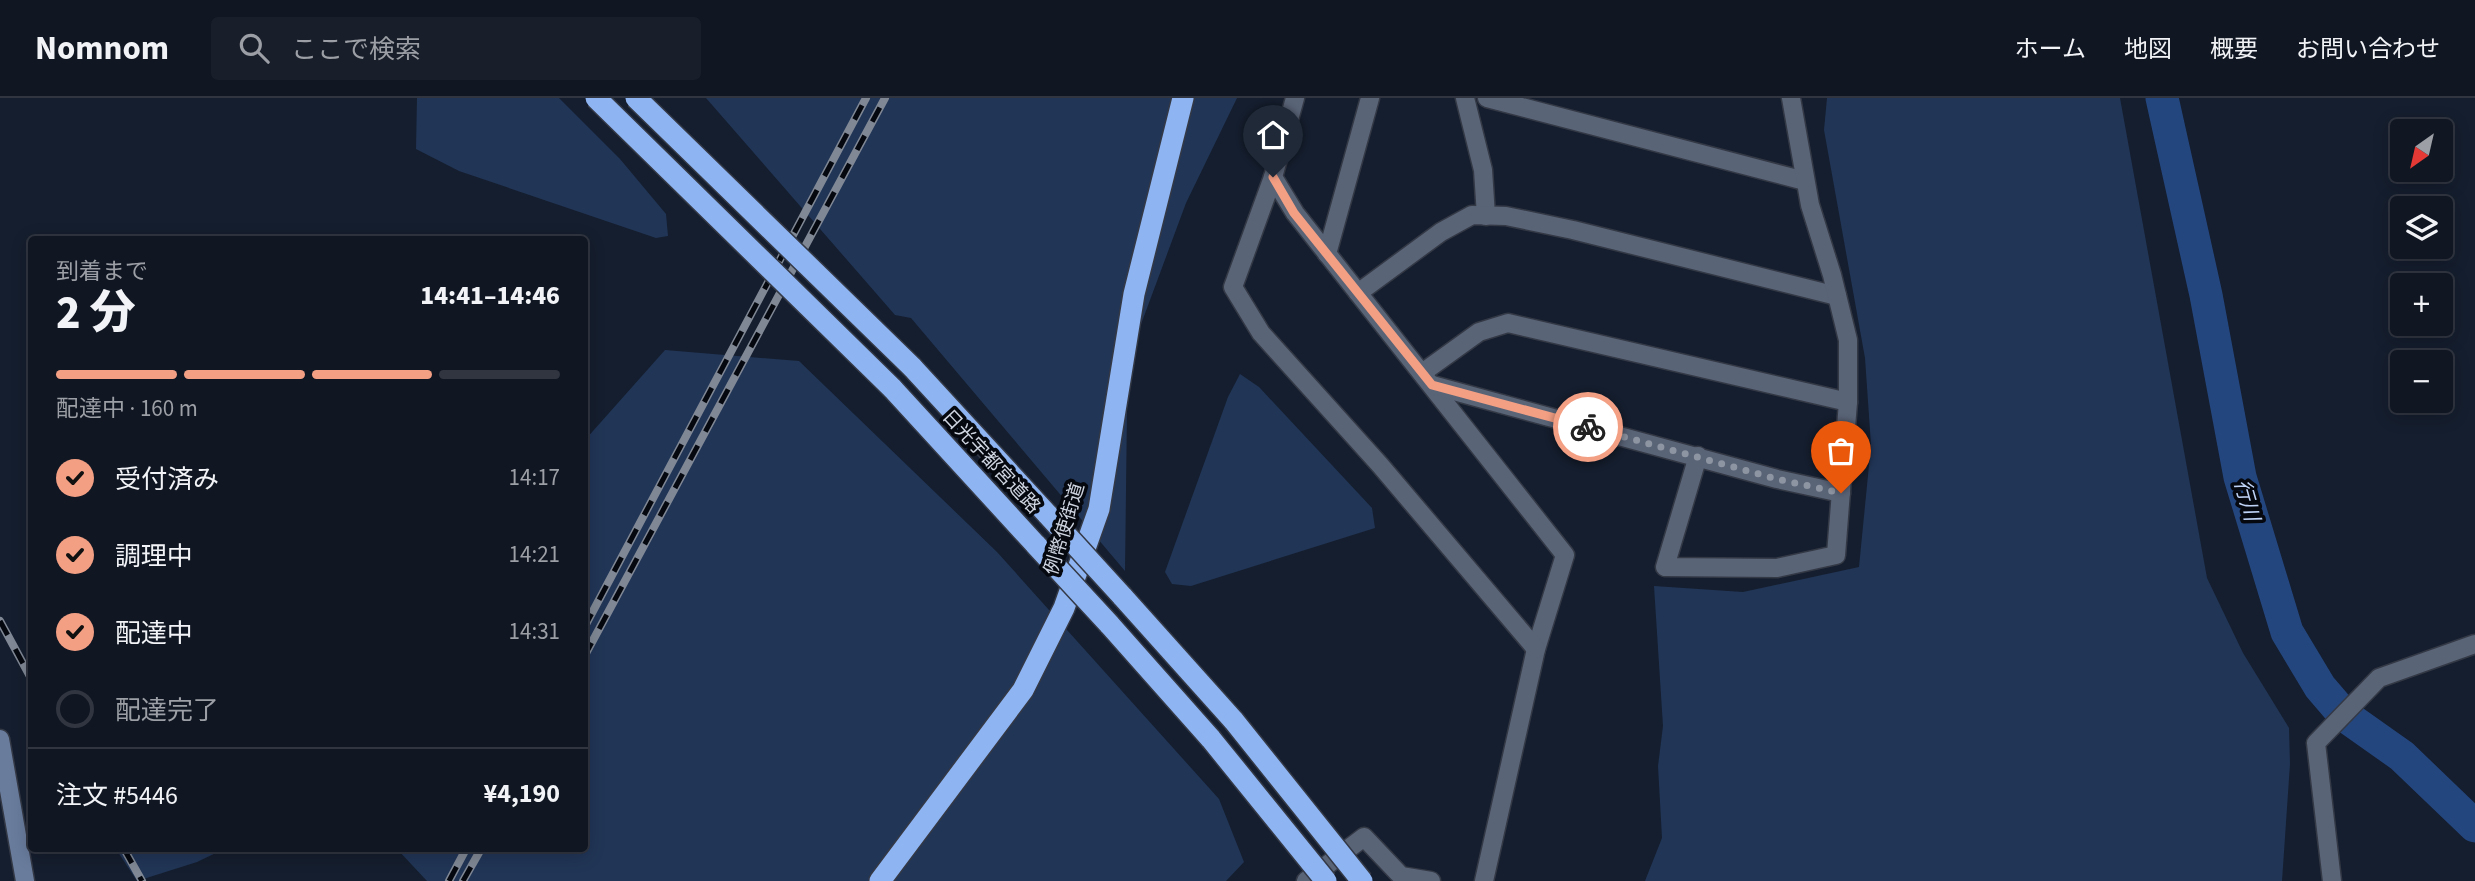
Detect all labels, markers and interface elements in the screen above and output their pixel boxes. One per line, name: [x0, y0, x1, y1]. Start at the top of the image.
search box: [211, 17, 701, 80]
text: Nomnom: [35, 25, 169, 72]
icon: search: [235, 29, 273, 67]
text: ここで検索: [291, 31, 421, 68]
text: ホーム: [2015, 32, 2086, 67]
text: 地図: [2124, 32, 2172, 67]
text: 概要: [2210, 32, 2258, 67]
text: お問い合わせ: [2296, 32, 2440, 67]
pin: [1243, 105, 1303, 177]
icon: home: [1254, 116, 1292, 154]
north arrow: [2390, 119, 2454, 182]
map controls: [2390, 119, 2453, 413]
button: layers: [2390, 196, 2453, 259]
text: 到着まで: [56, 255, 148, 288]
button: +: [2390, 273, 2453, 336]
text: 14:41–14:46: [420, 277, 560, 314]
text: 2 分: [56, 281, 136, 346]
button: −: [2390, 350, 2453, 413]
text: 配達中 · 160 m: [56, 392, 198, 425]
courier: [1553, 392, 1623, 462]
street label: 日光宇都宮道路: [936, 404, 1046, 520]
icon: bike: [1569, 408, 1607, 446]
pin: [1811, 421, 1871, 493]
icon: bag: [1822, 432, 1860, 470]
icon: check: [56, 459, 94, 497]
text: 受付済み: [115, 461, 219, 498]
text: 14:17: [509, 461, 560, 494]
water label: 行川: [2227, 476, 2268, 526]
street label: 例幣使街道: [1038, 480, 1092, 578]
icon: check: [56, 536, 94, 574]
text: 調理中: [115, 538, 193, 575]
text: 14:21: [509, 538, 560, 571]
icon: check: [56, 613, 94, 651]
text: 配達中: [115, 615, 193, 652]
text: 14:31: [509, 615, 560, 648]
text: 配達完了: [115, 692, 219, 729]
text: ¥4,190: [484, 775, 560, 812]
text: 注文 #5446: [56, 777, 178, 814]

